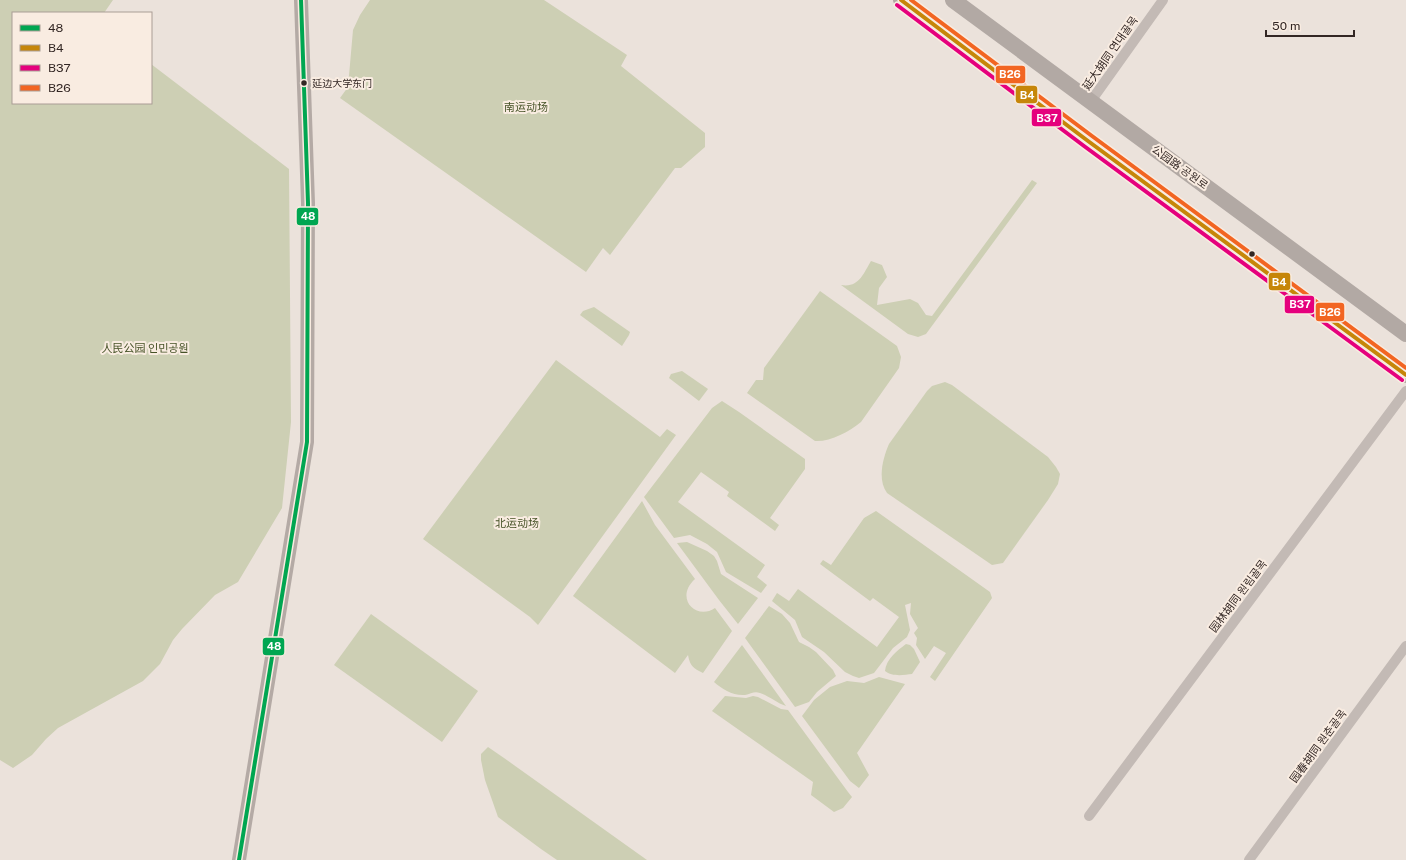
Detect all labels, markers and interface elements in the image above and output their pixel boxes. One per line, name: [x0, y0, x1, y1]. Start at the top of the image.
legend: [12, 12, 152, 104]
scale bar: [1266, 12, 1354, 38]
street label: 延大胡同 연대골목: [1080, 14, 1140, 92]
text: 50 m: [1272, 19, 1300, 33]
text: 48: [48, 21, 64, 35]
text: B4: [48, 41, 64, 55]
text: B37: [48, 61, 71, 75]
line badge: B26: [995, 65, 1026, 84]
text: B26: [999, 68, 1021, 80]
place label: 延边大学东门: [312, 77, 372, 89]
marker: 延边大学东门: [299, 78, 309, 88]
text: B26: [48, 81, 71, 95]
line badge: B4: [1015, 85, 1038, 104]
text: B4: [1020, 89, 1034, 101]
park label: 南运动场: [504, 101, 548, 113]
line badge: B37: [1031, 108, 1062, 127]
text: B37: [1036, 112, 1058, 124]
street label: 公园路 공원로: [1150, 143, 1210, 191]
line badge: 48: [296, 207, 319, 226]
text: 48: [301, 210, 315, 222]
unlabelled marker: [1247, 249, 1257, 259]
line badge: B4: [1268, 272, 1291, 291]
text: B4: [1272, 276, 1286, 288]
line badge: B37: [1284, 295, 1315, 314]
text: B37: [1289, 298, 1311, 310]
line badge: B26: [1315, 302, 1345, 322]
text: B26: [1319, 306, 1341, 318]
park label: 人民公园 인민공원: [101, 342, 189, 354]
park label: 北运动场: [495, 517, 539, 529]
street label: 园林胡同 원림골목: [1207, 558, 1269, 634]
line badge: 48: [262, 637, 285, 656]
text: 48: [267, 640, 281, 652]
street label: 园春胡同 원춘골목: [1288, 707, 1348, 785]

